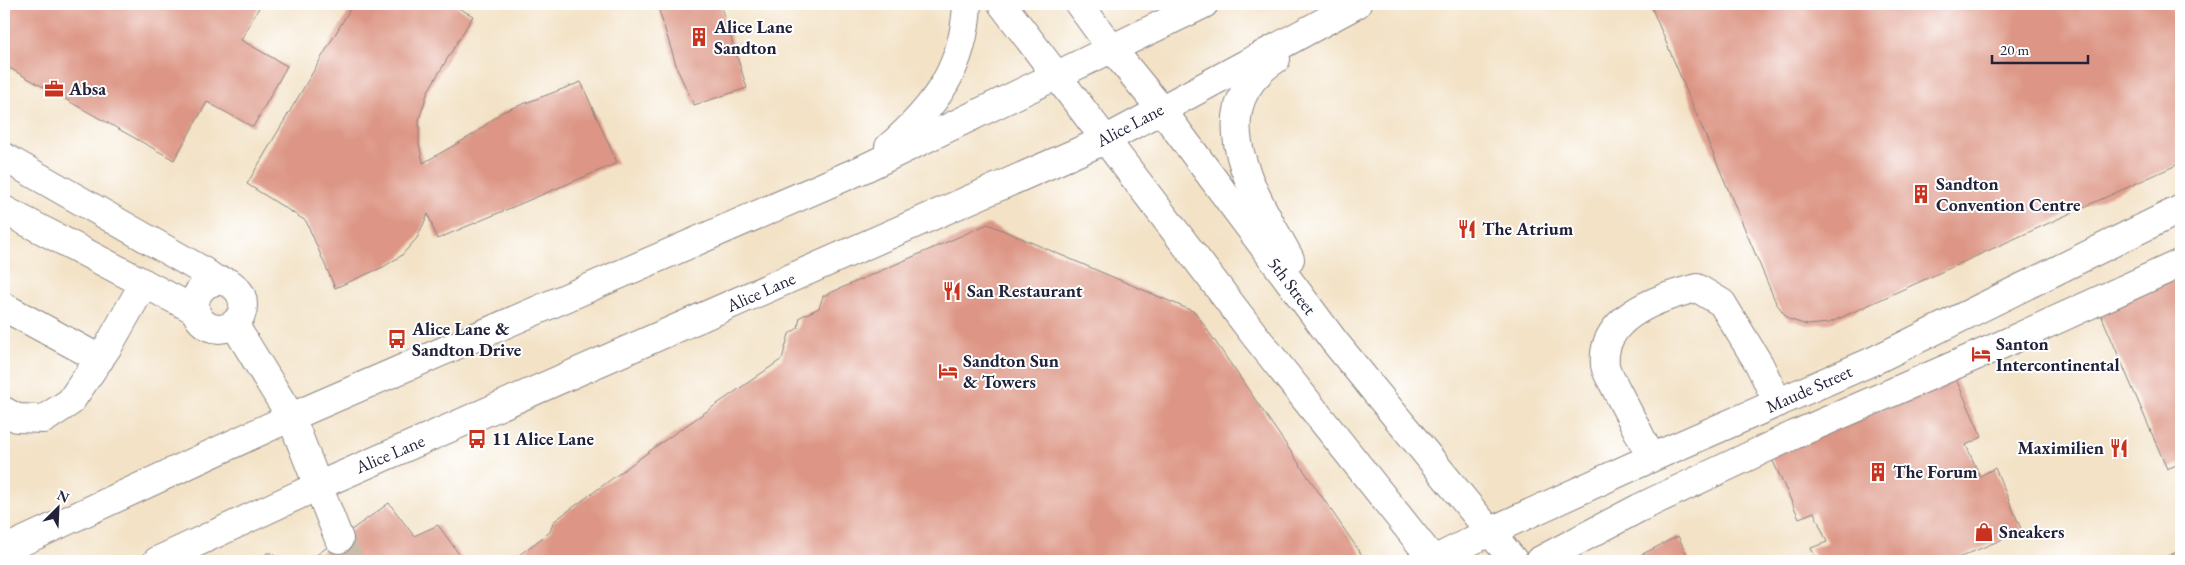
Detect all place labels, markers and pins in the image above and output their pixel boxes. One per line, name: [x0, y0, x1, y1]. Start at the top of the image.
place label: Alice Lane Sandton: [713, 15, 793, 59]
building icon: Alice Lane Sandton: [688, 26, 710, 48]
place label: Absa: [68, 77, 106, 100]
office icon: Absa: [43, 78, 65, 100]
place label: Sandton Convention Centre: [1936, 172, 2081, 216]
building icon: Sandton Convention Centre: [1910, 183, 1932, 205]
place label: The Atrium: [1482, 217, 1574, 240]
restaurant icon: The Atrium: [1456, 218, 1478, 240]
place label: San Restaurant: [967, 279, 1083, 302]
restaurant icon: San Restaurant: [941, 280, 963, 302]
place label: Alice Lane & Sandton Drive: [411, 317, 522, 361]
bus stop icon: Alice Lane & Sandton Drive: [386, 328, 408, 350]
place label: Santon Intercontinental: [1996, 332, 2120, 376]
hotel icon: Santon Intercontinental: [1970, 343, 1992, 365]
place label: Sandton Sun & Towers: [963, 349, 1059, 393]
hotel icon: Sandton Sun & Towers: [937, 360, 959, 382]
place label: 11 Alice Lane: [492, 427, 594, 450]
bus stop icon: 11 Alice Lane: [466, 428, 488, 450]
place label: Maximilien: [2018, 436, 2104, 459]
restaurant icon: Maximilien: [2108, 437, 2130, 459]
place label: The Forum: [1893, 460, 1978, 483]
building icon: The Forum: [1867, 461, 1889, 483]
place label: Sneakers: [1999, 520, 2064, 543]
shop icon: Sneakers: [1973, 521, 1995, 543]

